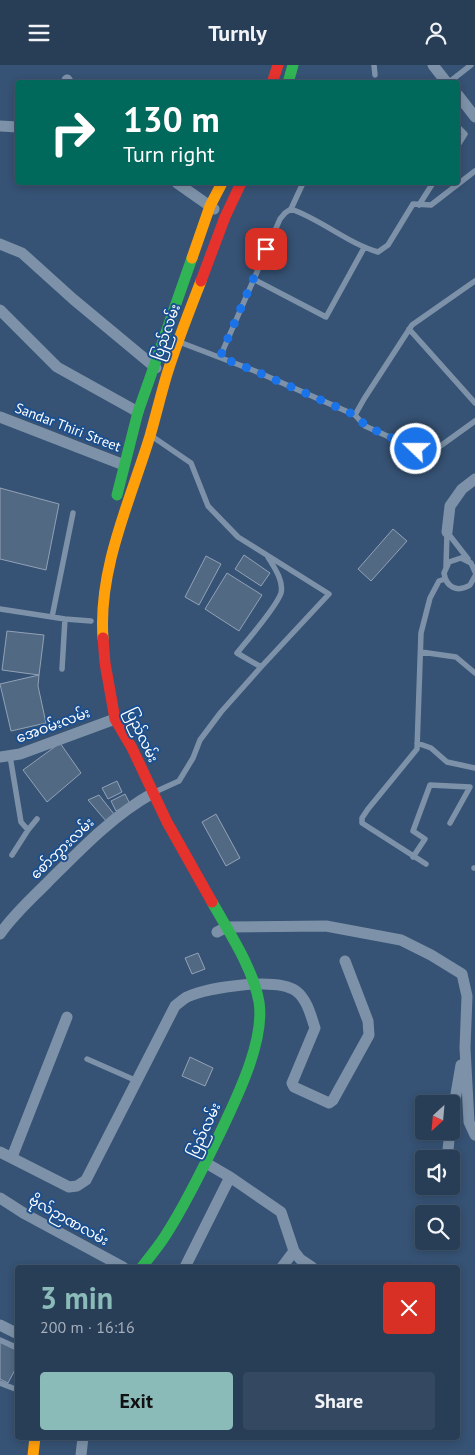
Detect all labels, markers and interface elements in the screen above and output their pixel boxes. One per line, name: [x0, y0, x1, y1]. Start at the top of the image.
icon: menu: [25, 19, 53, 47]
text: Turnly: [208, 19, 267, 47]
icon: person: [422, 19, 450, 47]
text: 130 m: [123, 96, 220, 142]
icon: right: [40, 100, 105, 165]
text: Turn right: [123, 140, 215, 168]
pin: [245, 228, 287, 270]
icon: arrive: [252, 235, 280, 263]
street label: ပြည်လမ်း: [147, 301, 187, 363]
street label: Sandar Thiri Street: [13, 399, 124, 456]
position arrow: [389, 422, 441, 474]
street label: အေဝမ်းလမ်း: [13, 702, 92, 747]
street label: ပြည်လမ်း: [119, 704, 163, 766]
street label: စော်ဘွားလမ်း: [26, 813, 99, 884]
north arrow: [415, 1095, 460, 1140]
map controls: [415, 1095, 460, 1250]
street label: ပြည်လမ်း: [183, 1099, 227, 1161]
button: sound: [415, 1150, 460, 1195]
street label: ဗိုလ်ဉာဏလမ်း: [24, 1190, 113, 1252]
button: search: [415, 1205, 460, 1250]
text: 3 min: [40, 1278, 113, 1317]
button: close: [383, 1282, 435, 1334]
text: 200 m · 16:16: [40, 1317, 135, 1337]
button: Exit: [40, 1372, 233, 1430]
button: Share: [243, 1372, 435, 1430]

